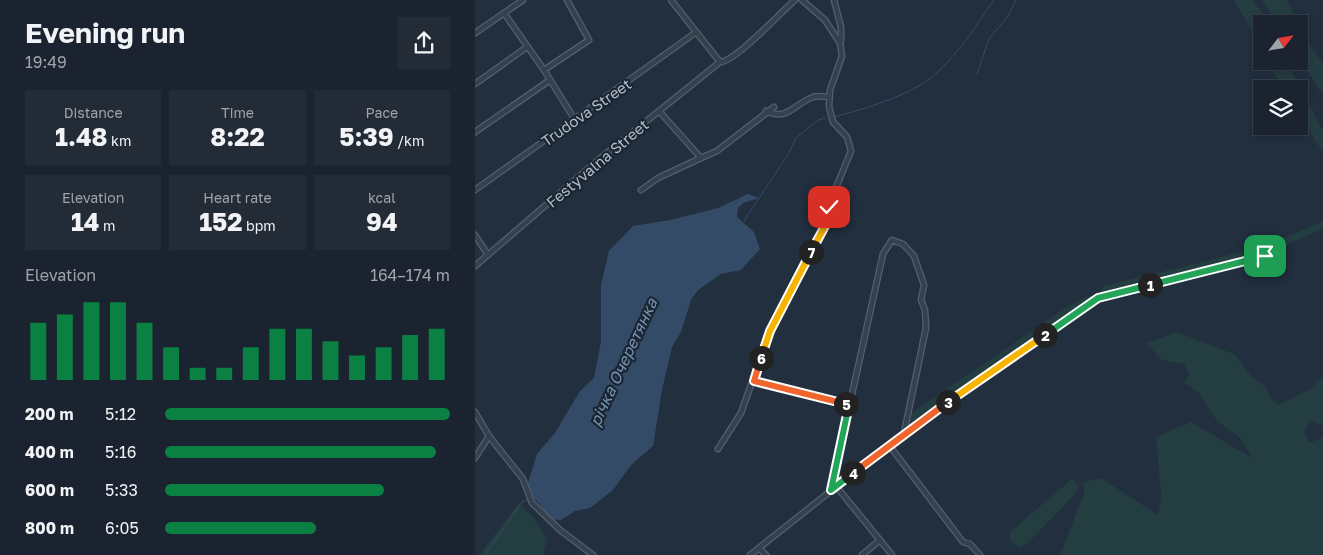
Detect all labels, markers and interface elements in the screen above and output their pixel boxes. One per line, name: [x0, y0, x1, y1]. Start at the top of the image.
north arrow: [1253, 15, 1307, 70]
map controls: [1253, 15, 1308, 135]
text: Evening run: [25, 16, 185, 49]
button: share: [398, 17, 450, 69]
text: 19:49: [25, 52, 67, 72]
street label: Trudova Street: [538, 74, 634, 150]
button: layers: [1253, 80, 1308, 135]
text: Distance: [64, 104, 123, 121]
text: Time: [221, 104, 254, 121]
text: Pace: [365, 104, 398, 121]
street label: Festyvalna Street: [542, 115, 652, 211]
text: 1.48: [55, 121, 108, 152]
text: 8:22: [210, 121, 265, 152]
text: 5:39: [339, 121, 394, 152]
text: km: [108, 132, 131, 149]
text: /km: [394, 132, 424, 149]
pin: [808, 186, 850, 228]
text: Elevation: [62, 189, 124, 206]
text: Heart rate: [203, 189, 272, 206]
text: kcal: [368, 189, 396, 206]
icon: check: [815, 193, 843, 221]
text: 14: [71, 206, 99, 237]
text: 152: [199, 206, 243, 237]
text: 94: [366, 206, 398, 237]
text: m: [99, 217, 115, 234]
text: bpm: [243, 217, 276, 234]
pin: [1244, 235, 1286, 277]
pin: 7: [799, 240, 823, 264]
icon: arrive: [1251, 242, 1279, 270]
text: 7: [808, 244, 815, 261]
text: Elevation: [25, 265, 96, 285]
text: 164–174 m: [370, 265, 450, 285]
pin: 1: [1137, 272, 1163, 298]
text: 1: [1147, 277, 1154, 294]
water label: річка Очеретянка: [585, 294, 662, 429]
pin: 2: [1033, 322, 1057, 348]
text: 2: [1041, 327, 1050, 344]
pin: 6: [749, 346, 773, 370]
text: 6: [757, 350, 766, 367]
pin: 3: [935, 390, 961, 414]
pin: 5: [833, 392, 859, 416]
text: 3: [944, 394, 953, 411]
text: 5: [842, 396, 851, 413]
text: 200 m: [25, 404, 74, 424]
text: 5:12: [105, 404, 136, 424]
text: 400 m: [25, 442, 74, 462]
text: 5:16: [105, 442, 137, 462]
pin: 4: [841, 460, 865, 486]
text: 4: [849, 465, 858, 482]
text: 600 m: [25, 480, 74, 500]
text: 5:33: [105, 480, 138, 500]
text: 800 m: [25, 518, 74, 538]
text: 6:05: [105, 518, 139, 538]

